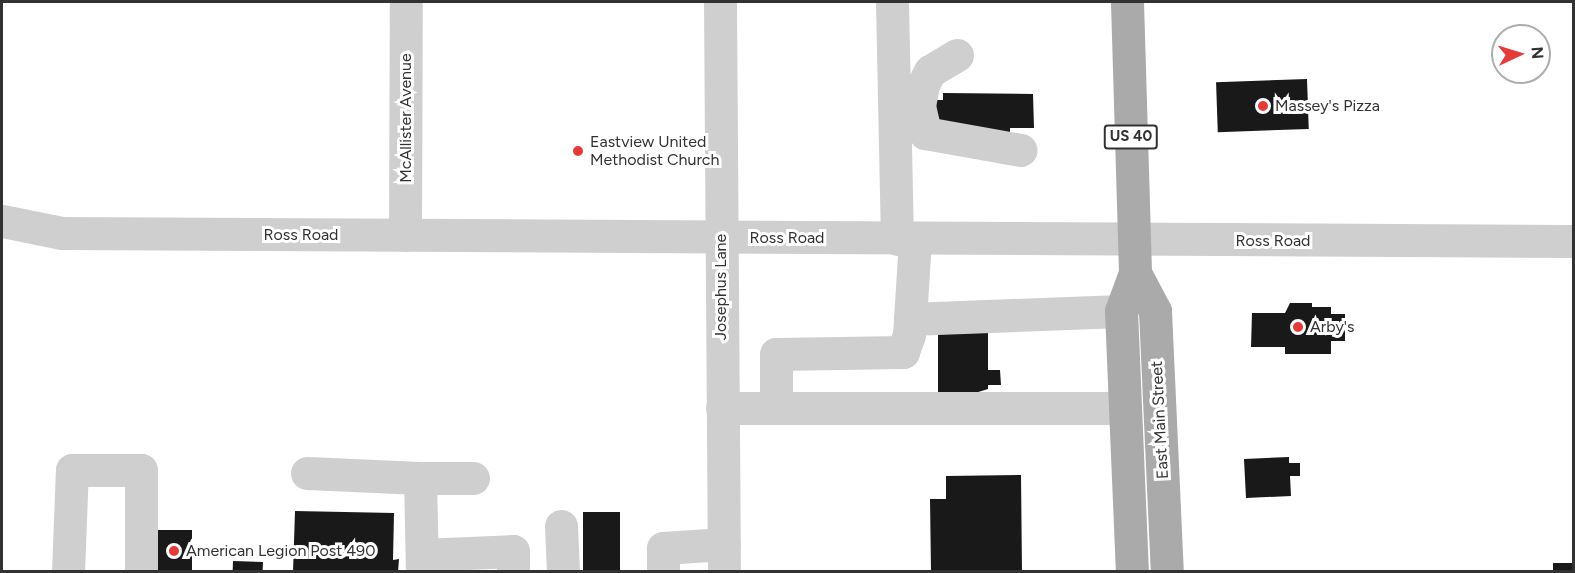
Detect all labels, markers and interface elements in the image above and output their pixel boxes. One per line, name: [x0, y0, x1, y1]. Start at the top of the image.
north arrow: [1491, 24, 1551, 84]
text: N: [1528, 46, 1547, 60]
street label: McAllister Avenue: [396, 53, 416, 183]
place label: Massey's Pizza: [1275, 96, 1380, 116]
marker: Massey's Pizza: [1256, 99, 1270, 113]
road number: US 40: [1102, 125, 1160, 149]
place label: Eastview United Methodist Church: [590, 132, 719, 170]
marker: Eastview United Methodist Church: [571, 144, 585, 158]
street label: Ross Road: [264, 225, 338, 245]
street label: Ross Road: [750, 228, 824, 248]
street label: Ross Road: [1236, 231, 1310, 251]
street label: Josephus Lane: [711, 234, 731, 340]
place label: Arby's: [1310, 317, 1354, 337]
marker: Arby's: [1291, 320, 1305, 334]
street label: East Main Street: [1147, 360, 1173, 480]
place label: American Legion Post 490: [186, 541, 375, 561]
marker: American Legion Post 490: [167, 544, 181, 558]

